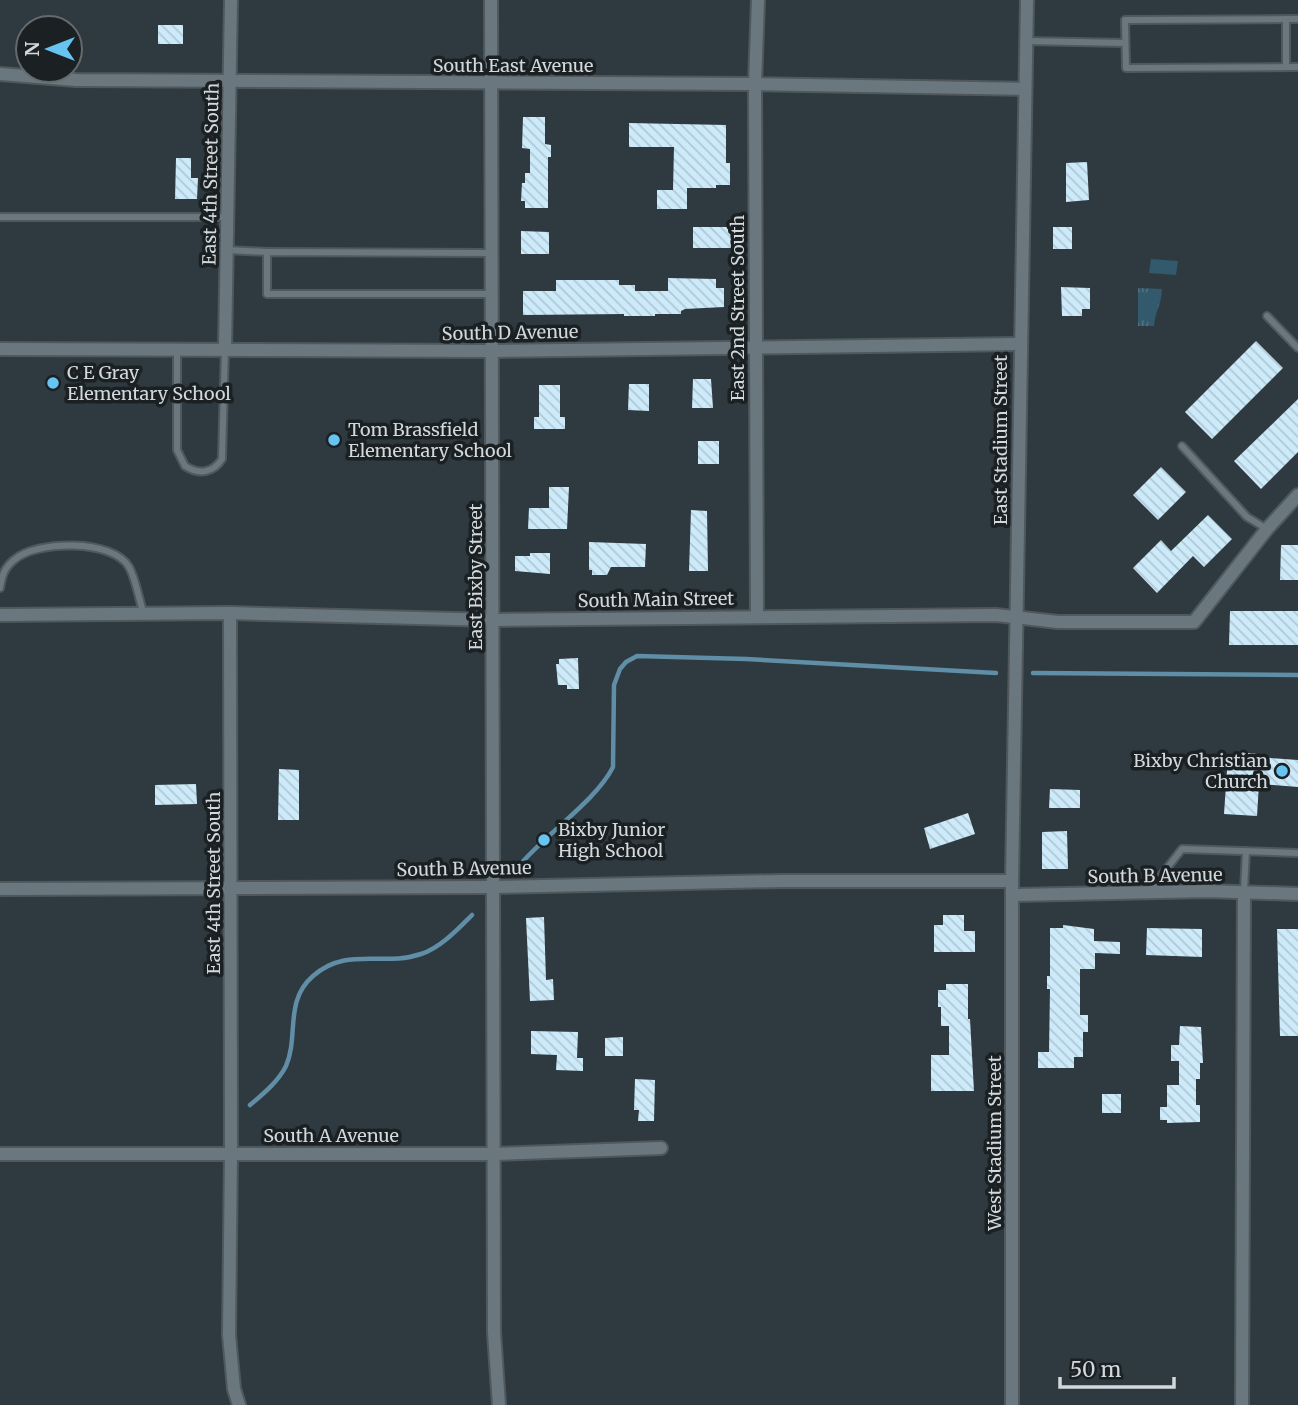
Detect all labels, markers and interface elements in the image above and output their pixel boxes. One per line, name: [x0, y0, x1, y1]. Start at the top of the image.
north arrow: [14, 14, 84, 84]
text: N: [20, 41, 44, 57]
street label: South East Avenue: [433, 54, 593, 77]
street label: East 4th Street South: [197, 82, 224, 266]
street label: East 2nd Street South: [726, 215, 749, 401]
street label: South D Avenue: [442, 320, 578, 345]
street label: East Stadium Street: [989, 355, 1012, 525]
place label: C E Gray Elementary School: [67, 361, 231, 405]
marker: C E Gray Elementary School: [45, 375, 61, 391]
place label: Tom Brassfield Elementary School: [348, 418, 512, 462]
marker: Tom Brassfield Elementary School: [326, 432, 342, 448]
street label: East Bixby Street: [464, 503, 487, 651]
street label: South Main Street: [578, 587, 734, 612]
place label: Bixby Christian Church: [1133, 749, 1268, 793]
marker: Bixby Christian Church: [1274, 763, 1290, 779]
street label: East 4th Street South: [202, 792, 225, 974]
place label: Bixby Junior High School: [558, 818, 665, 862]
marker: Bixby Junior High School: [536, 832, 552, 848]
street label: South B Avenue: [396, 856, 532, 881]
street label: South B Avenue: [1087, 863, 1223, 888]
street label: West Stadium Street: [983, 1055, 1006, 1232]
street label: South A Avenue: [263, 1124, 399, 1147]
scale bar: [1060, 1346, 1174, 1390]
text: 50 m: [1070, 1356, 1121, 1383]

